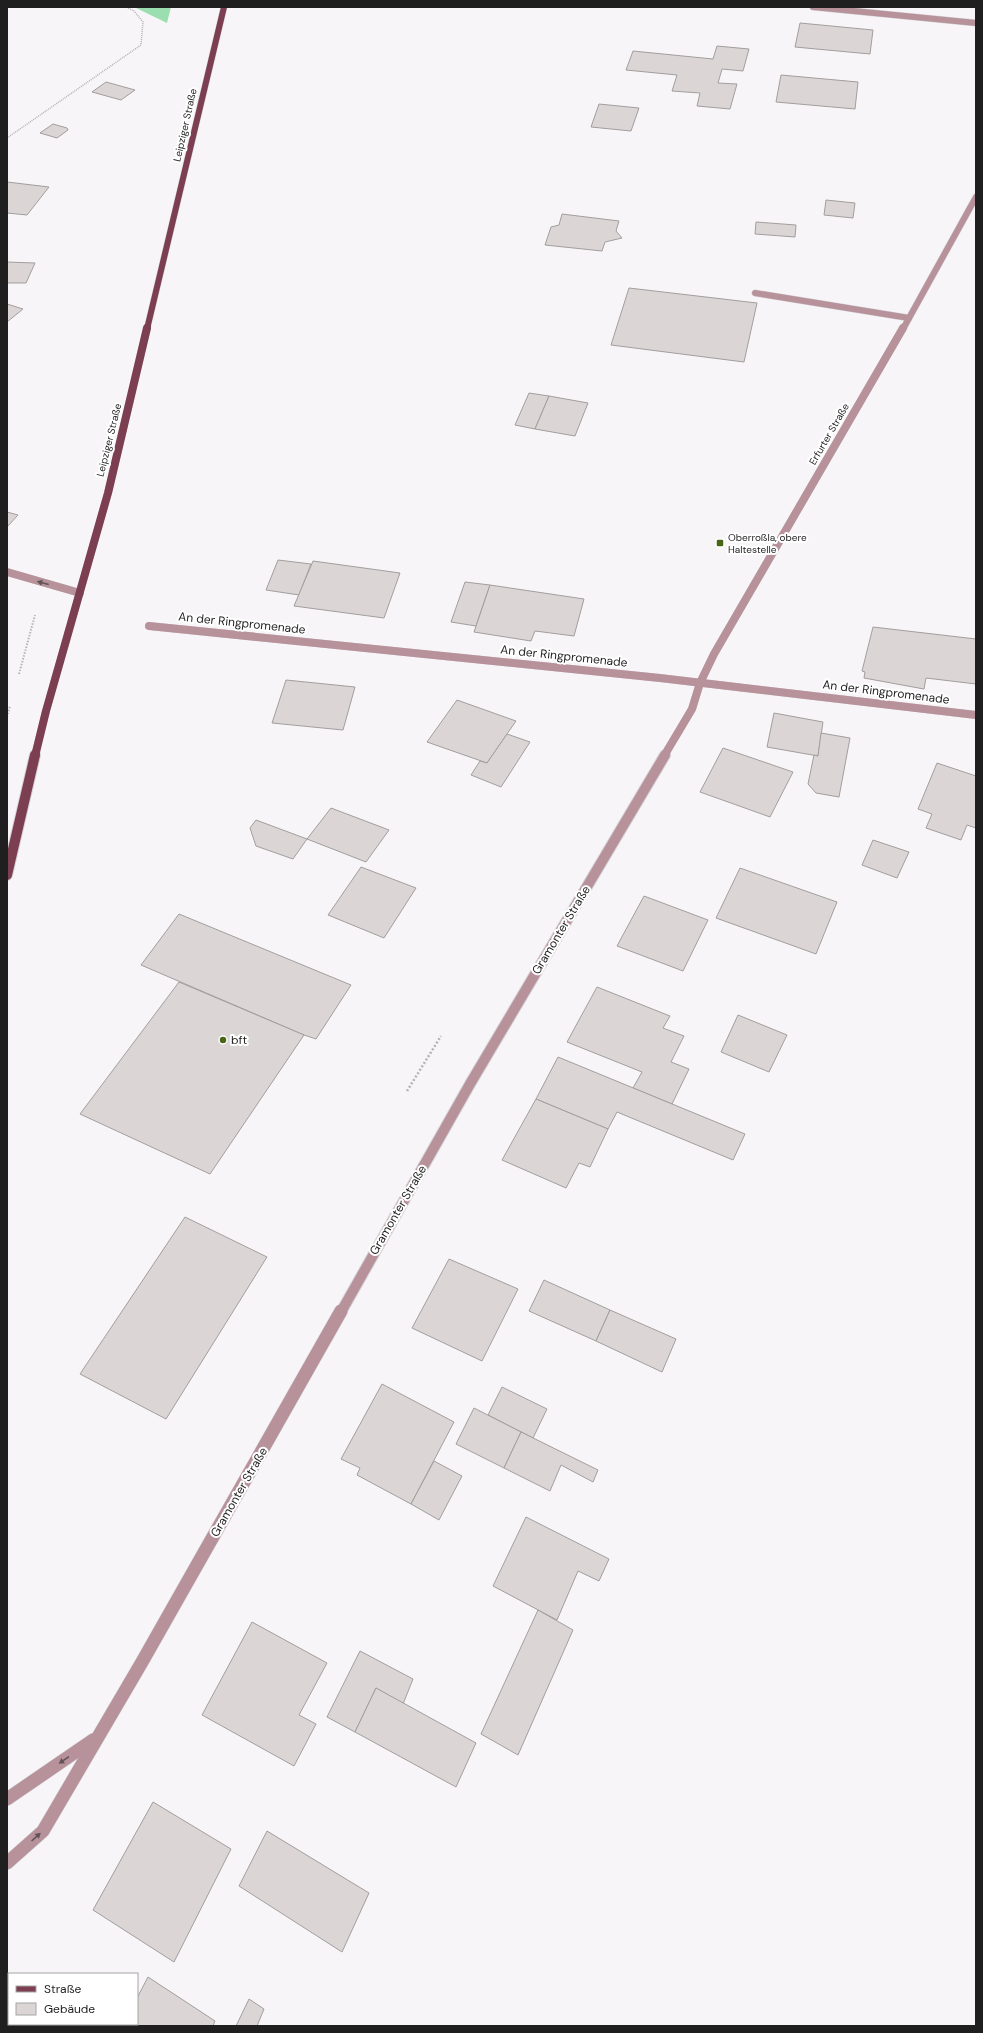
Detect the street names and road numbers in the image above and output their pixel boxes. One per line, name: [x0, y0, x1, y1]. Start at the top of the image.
street label: Leipziger Straße: [170, 87, 200, 163]
street label: Erfurter Straße: [806, 401, 852, 467]
street label: Leipziger Straße: [94, 402, 124, 478]
street label: An der Ringpromenade: [178, 608, 307, 638]
street label: An der Ringpromenade: [500, 641, 629, 671]
street label: An der Ringpromenade: [822, 676, 951, 708]
street label: Gramonter Straße: [528, 882, 594, 977]
street label: Gramonter Straße: [366, 1162, 430, 1258]
street label: Gramonter Straße: [207, 1444, 271, 1540]

